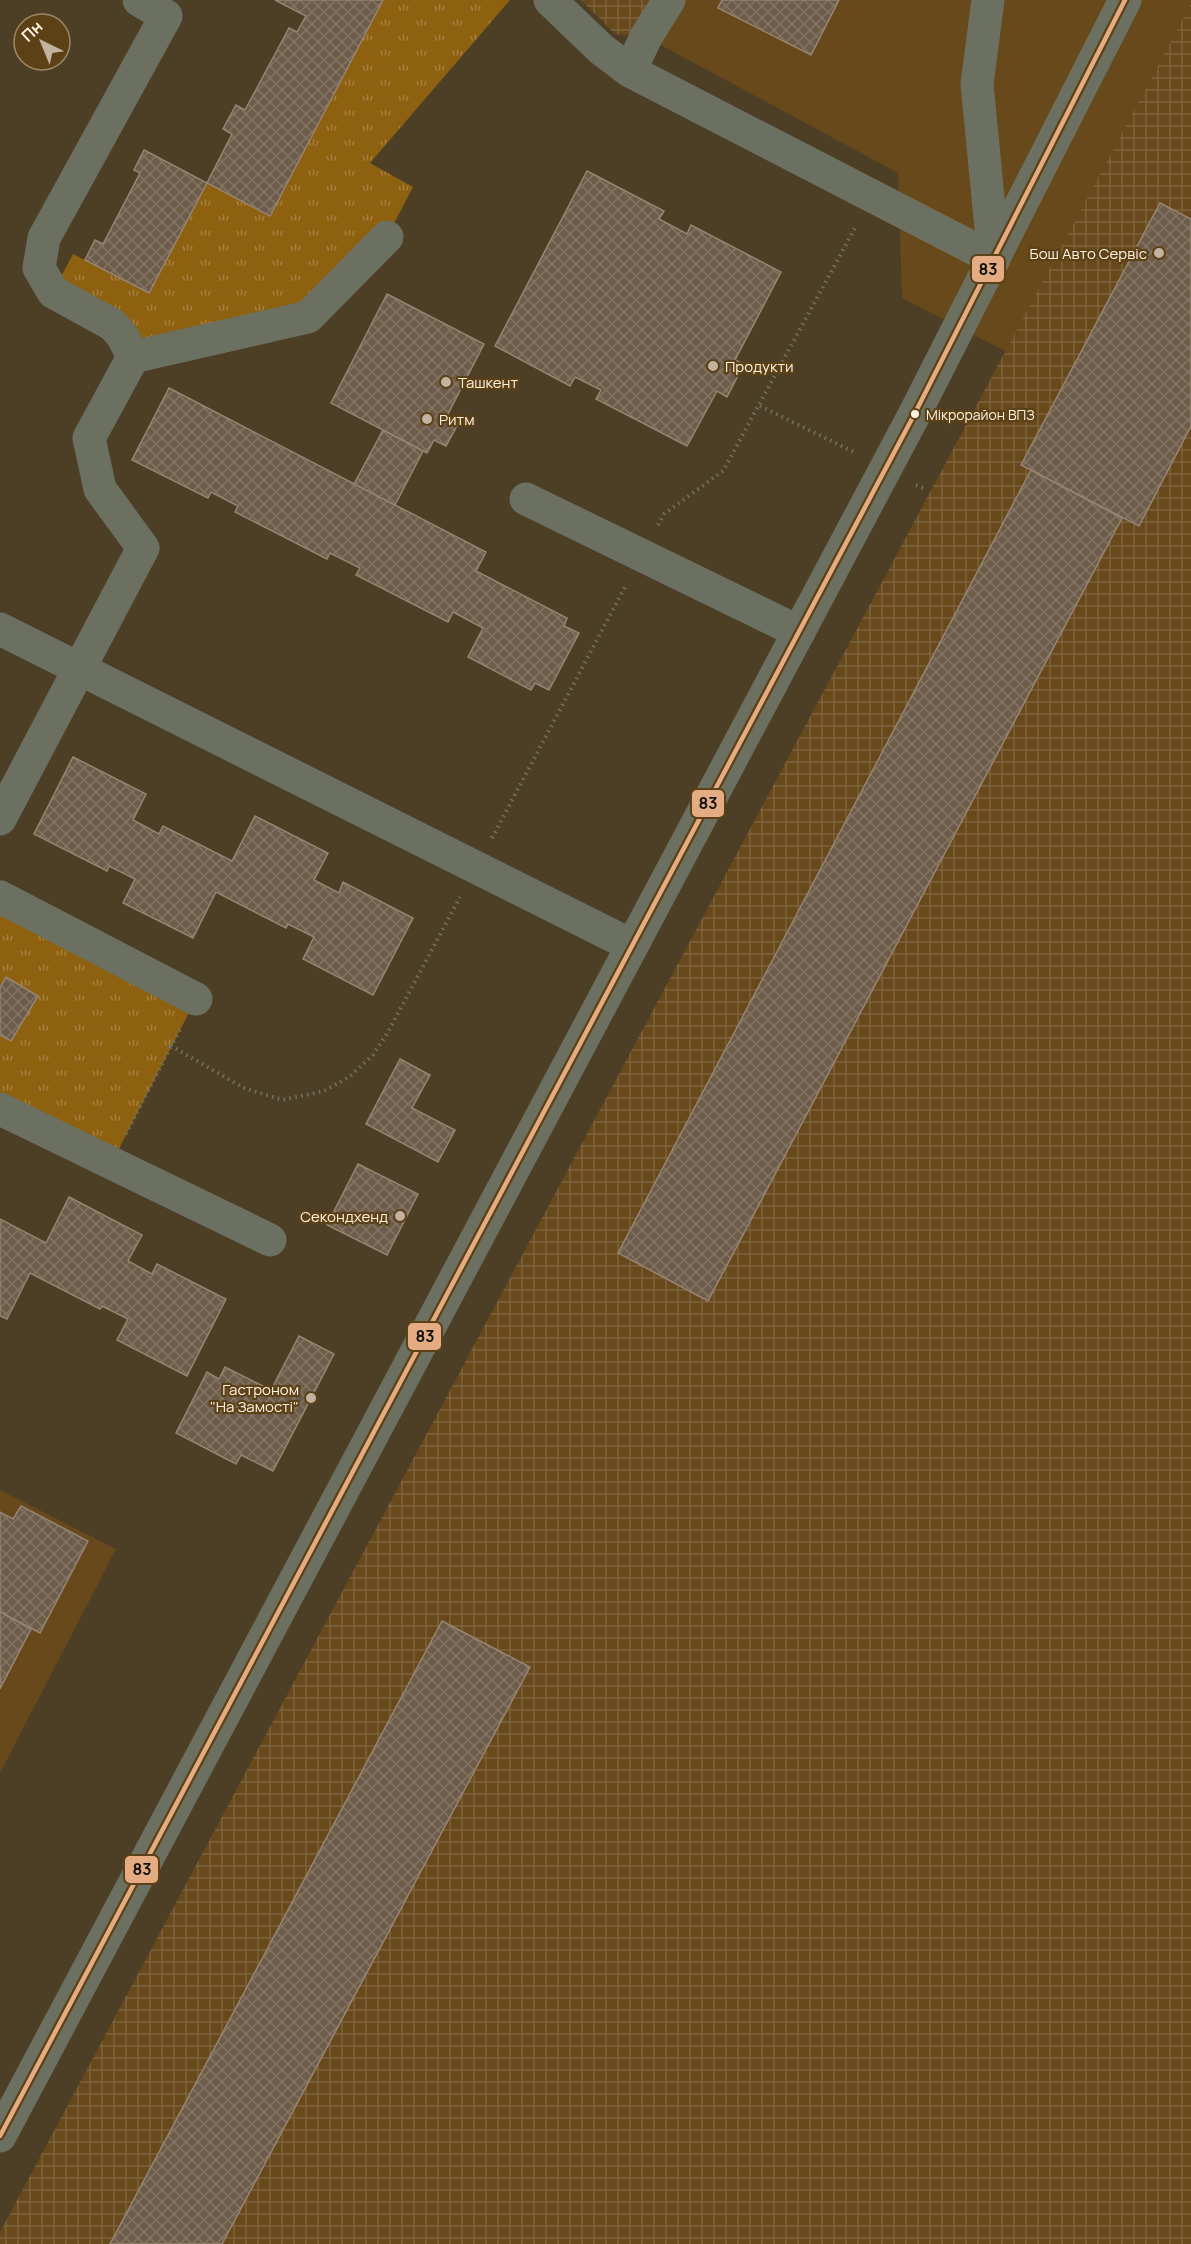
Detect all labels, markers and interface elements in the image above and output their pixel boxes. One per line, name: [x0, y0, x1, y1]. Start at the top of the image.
north arrow: [12, 12, 72, 72]
text: Пн: [16, 16, 47, 46]
place label: Бош Авто Сервіс: [1030, 243, 1147, 264]
marker: Бош Авто Сервіс: [1152, 246, 1166, 260]
line badge: 83: [971, 255, 1005, 283]
text: 83: [978, 258, 998, 280]
place label: Продукти: [725, 356, 794, 377]
marker: Продукти: [706, 359, 720, 373]
place label: Ташкент: [458, 372, 518, 393]
marker: Ташкент: [439, 375, 453, 389]
place label: Мікрорайон ВПЗ: [926, 405, 1035, 424]
marker: Мікрорайон ВПЗ: [909, 408, 921, 420]
place label: Ритм: [439, 409, 475, 430]
marker: Ритм: [420, 412, 434, 426]
line badge: 83: [691, 789, 725, 818]
text: 83: [698, 792, 718, 814]
place label: Секондхенд: [300, 1206, 388, 1227]
marker: Секондхенд: [393, 1209, 407, 1223]
line badge: 83: [407, 1322, 442, 1351]
text: 83: [415, 1325, 435, 1347]
place label: Гастроном "На Замості": [210, 1379, 299, 1417]
marker: Гастроном "На Замості": [304, 1391, 318, 1405]
line badge: 83: [124, 1855, 159, 1884]
text: 83: [132, 1858, 152, 1880]

